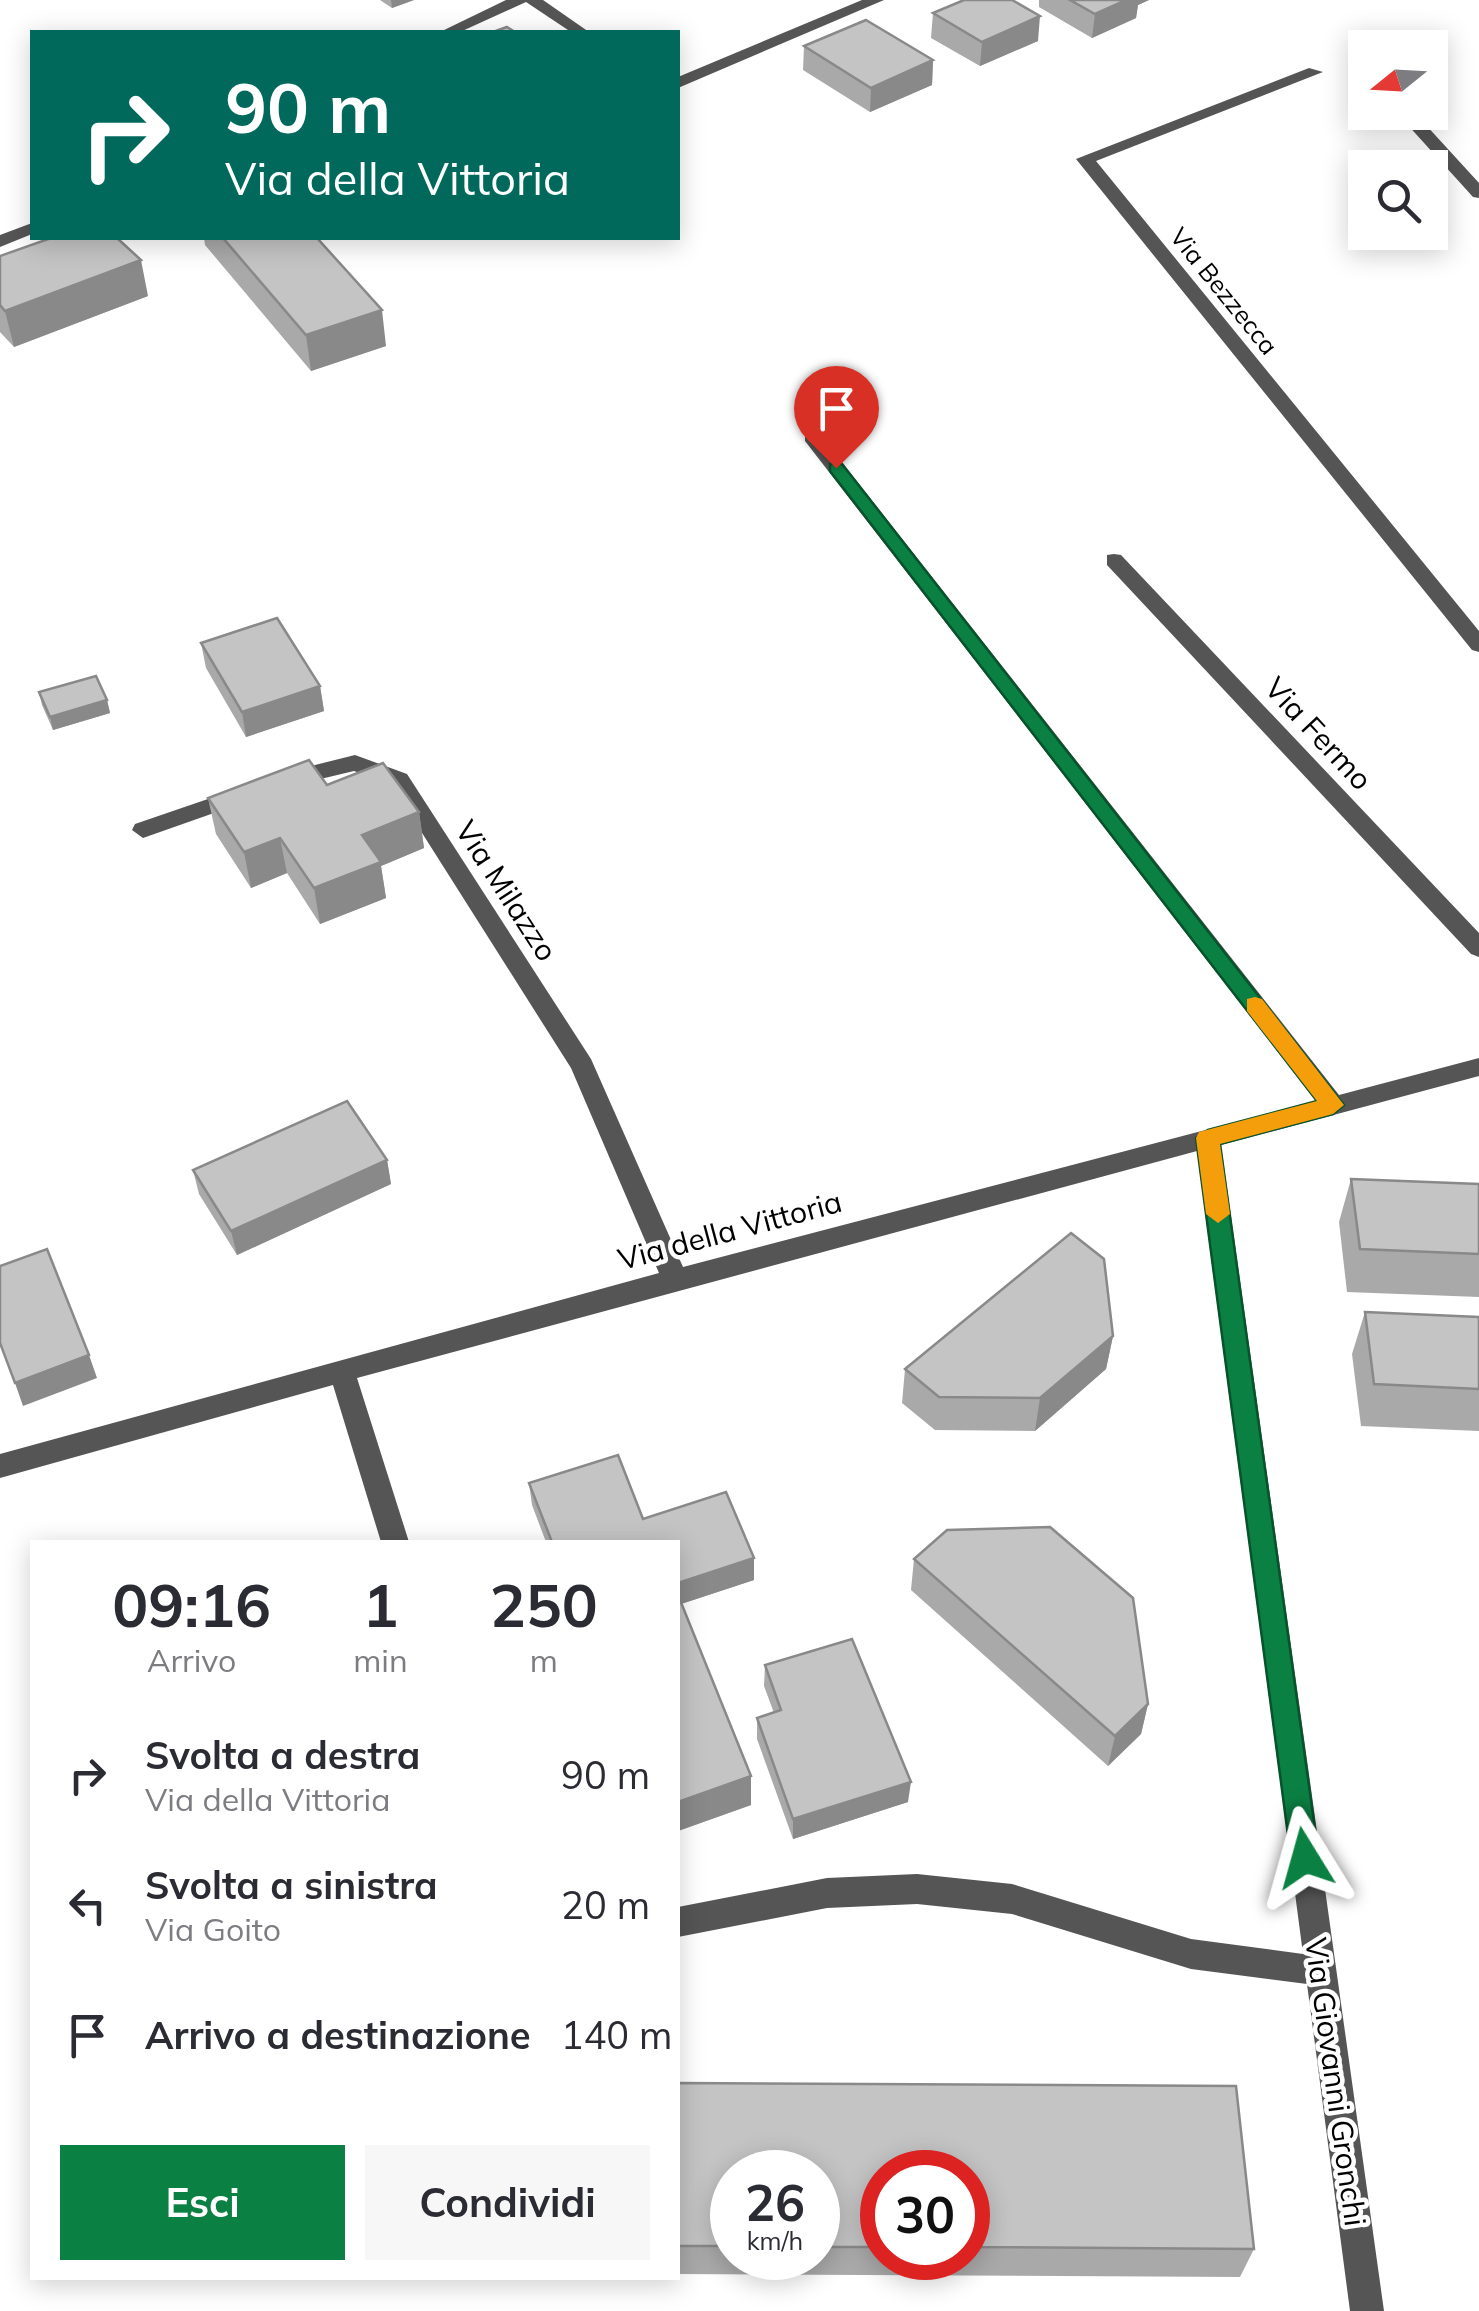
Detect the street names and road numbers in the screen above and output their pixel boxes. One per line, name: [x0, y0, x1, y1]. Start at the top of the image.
street label: Via Bezzecca: [1164, 221, 1285, 360]
street label: Via Fermo: [1257, 669, 1381, 798]
street label: Via Milazzo: [447, 813, 566, 968]
street label: Via della Vittoria: [614, 1182, 846, 1278]
street label: Via Giovanni Gronchi: [1297, 1935, 1375, 2228]

